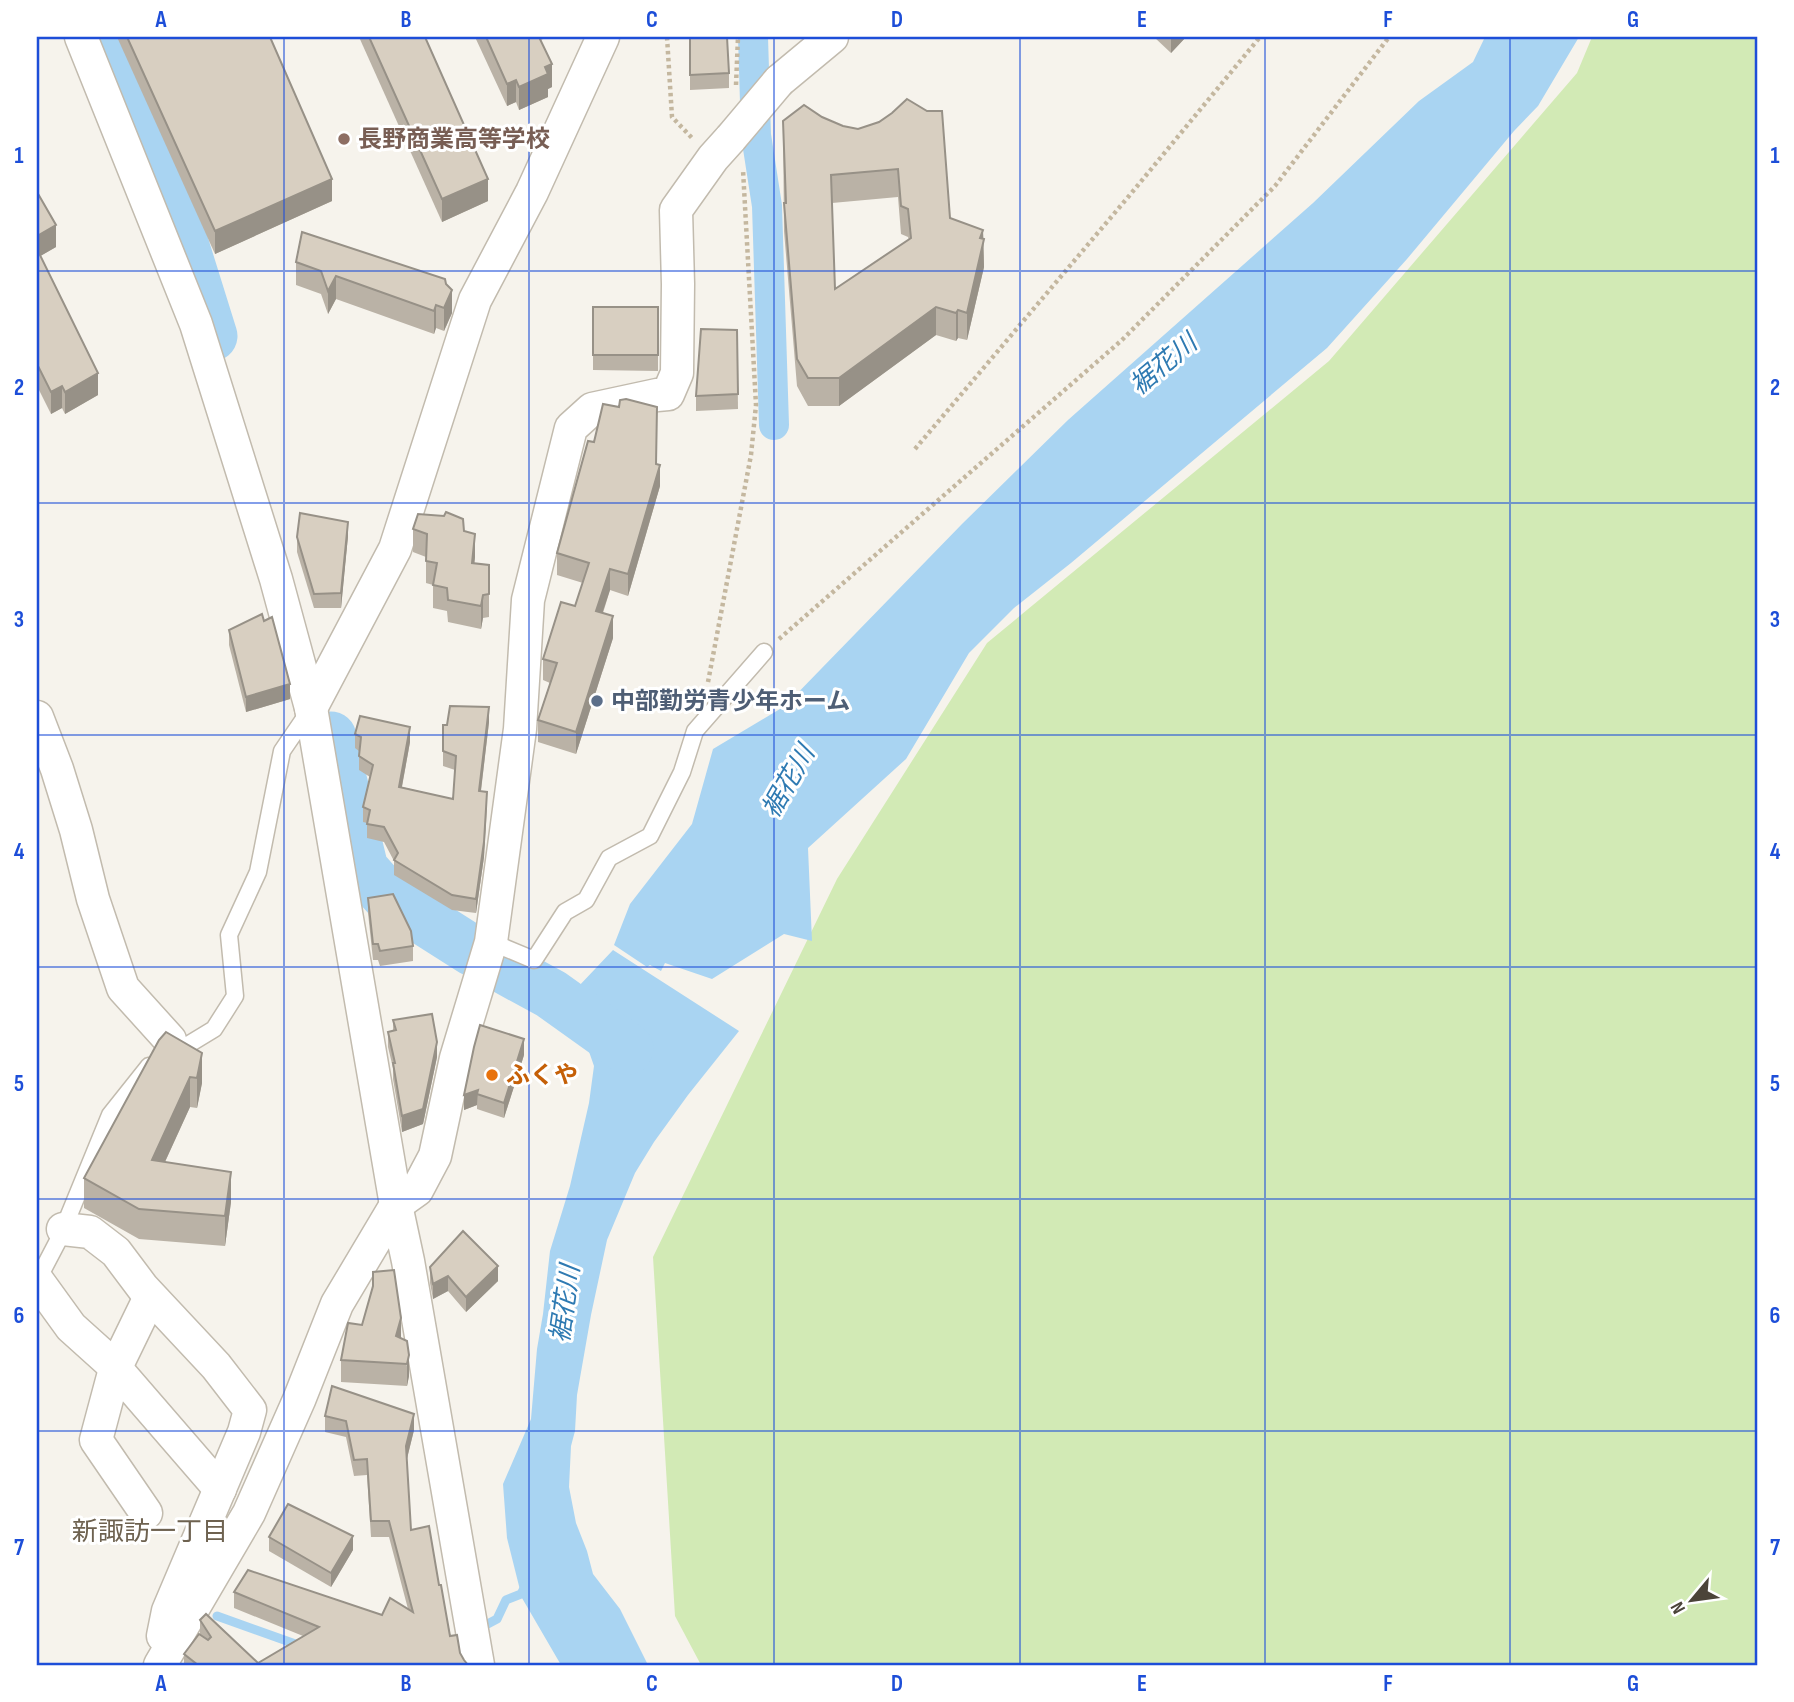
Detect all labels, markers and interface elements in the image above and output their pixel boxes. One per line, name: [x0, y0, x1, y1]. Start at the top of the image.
text: A: [155, 6, 168, 34]
text: B: [401, 6, 412, 34]
text: C: [646, 6, 658, 34]
text: D: [891, 6, 903, 34]
text: E: [1137, 6, 1147, 34]
text: F: [1383, 6, 1393, 34]
text: G: [1627, 6, 1639, 34]
place label: 長野商業高等学校: [358, 125, 550, 154]
marker: 長野商業高等学校: [336, 131, 352, 147]
text: 1: [14, 142, 24, 170]
text: 1: [1770, 142, 1780, 170]
water label: 裾花川: [1124, 326, 1206, 402]
text: 2: [14, 374, 24, 402]
text: 2: [1770, 374, 1780, 402]
text: 3: [14, 606, 24, 634]
text: 3: [1770, 606, 1780, 634]
place label: 中部勤労青少年ホーム: [611, 687, 850, 716]
marker: 中部勤労青少年ホーム: [589, 693, 605, 709]
water label: 裾花川: [756, 738, 823, 824]
text: 4: [14, 838, 25, 866]
text: 4: [1770, 838, 1781, 866]
place label: ふくや: [506, 1061, 578, 1090]
marker: ふくや: [484, 1067, 500, 1083]
text: 5: [14, 1070, 24, 1098]
text: 5: [1770, 1070, 1780, 1098]
water label: 裾花川: [545, 1260, 587, 1345]
text: 6: [14, 1302, 24, 1330]
text: 6: [1770, 1302, 1780, 1330]
district label: 新諏訪一丁目: [72, 1517, 228, 1548]
text: 7: [14, 1534, 24, 1562]
text: 7: [1770, 1534, 1780, 1562]
north arrow: [1658, 1566, 1728, 1636]
text: N: [1666, 1597, 1691, 1618]
text: A: [155, 1670, 168, 1698]
text: B: [401, 1670, 412, 1698]
text: C: [646, 1670, 658, 1698]
text: D: [891, 1670, 903, 1698]
text: E: [1137, 1670, 1147, 1698]
text: F: [1383, 1670, 1393, 1698]
text: G: [1627, 1670, 1639, 1698]

